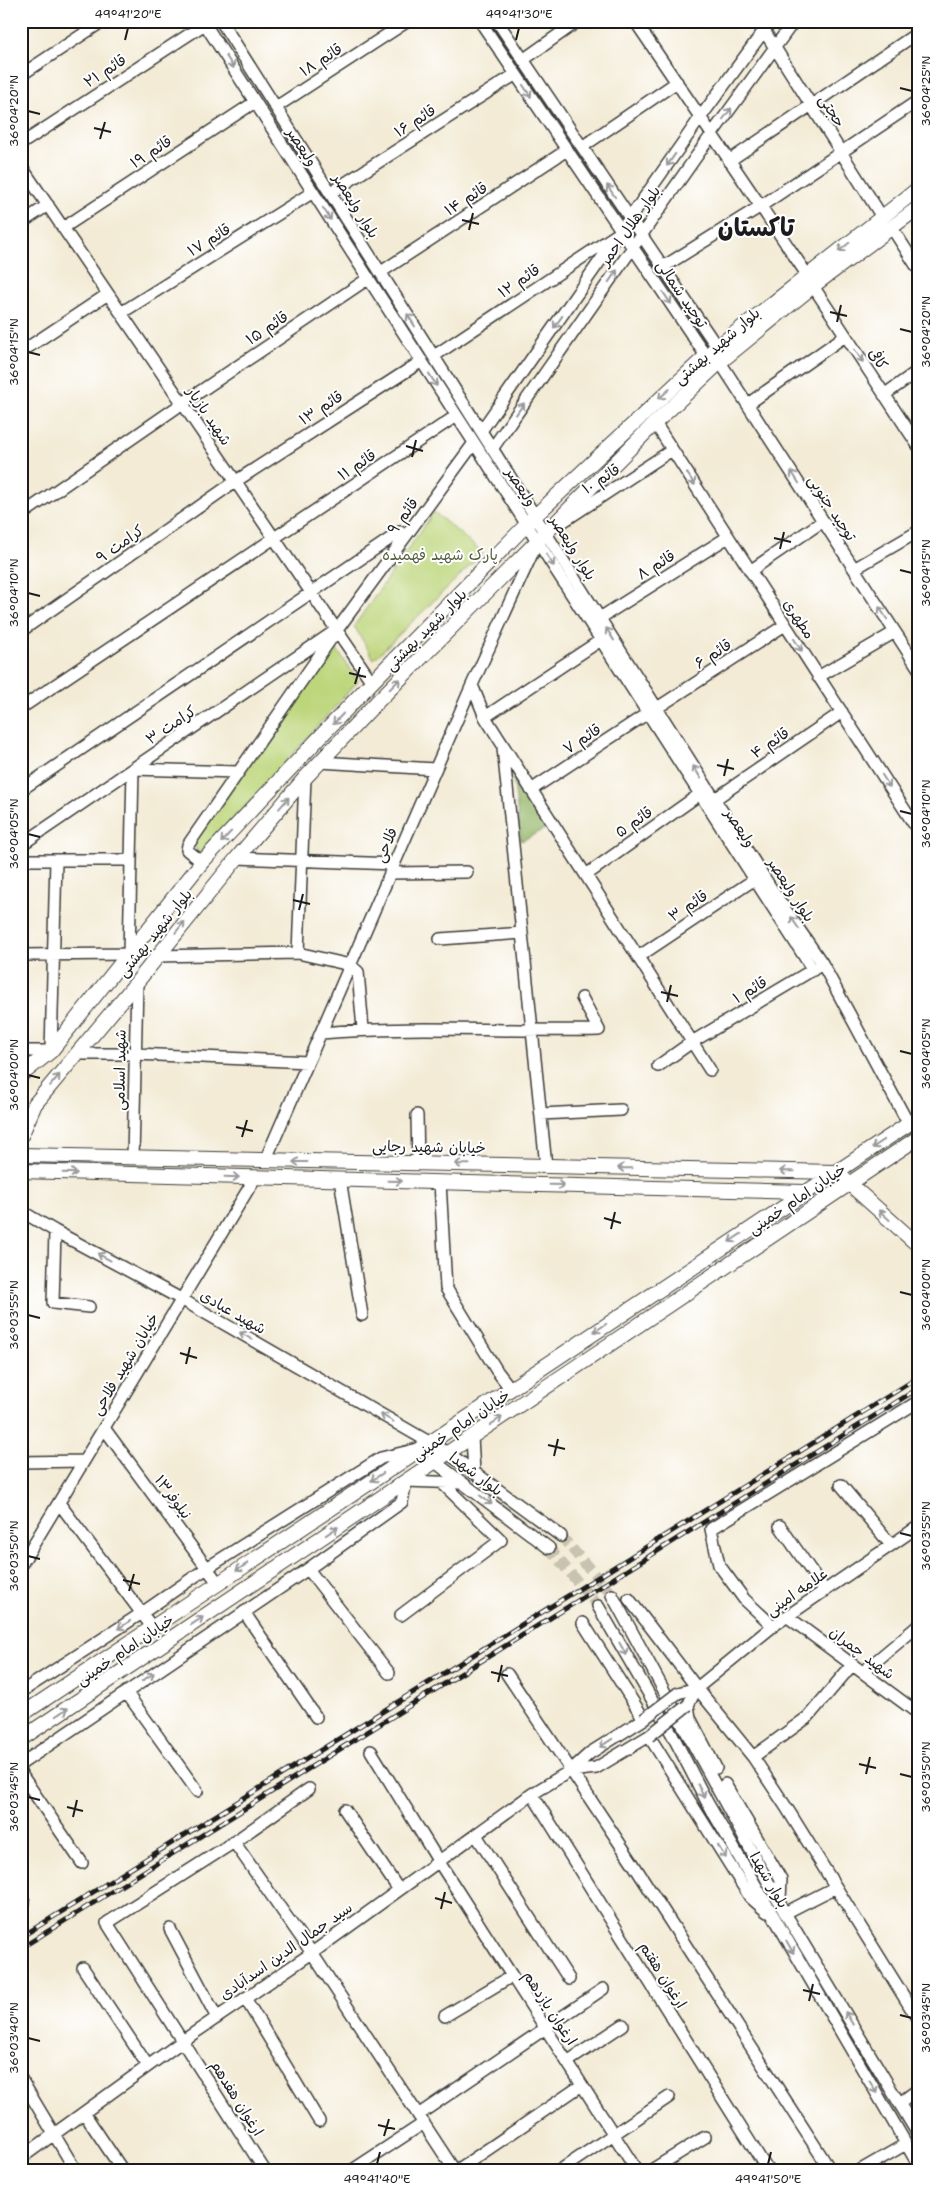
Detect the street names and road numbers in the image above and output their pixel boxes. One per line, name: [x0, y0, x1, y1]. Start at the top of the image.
street label: قائم ۱۸: [296, 39, 347, 83]
street label: قائم ۲۱: [80, 50, 131, 94]
street label: حجتی: [814, 91, 850, 131]
street label: قائم ۱۶: [390, 100, 441, 144]
street label: ولیعصر: [281, 122, 322, 170]
street label: قائم ۱۹: [126, 131, 177, 175]
street label: بلوار ولیعصر: [327, 168, 384, 242]
street label: قائم ۱۴: [440, 178, 493, 222]
street label: بلوار هلال احمر: [594, 182, 665, 272]
street label: قائم ۱۷: [184, 219, 235, 263]
street label: توحید شمالی: [652, 256, 712, 332]
street label: قائم ۱۲: [494, 260, 545, 304]
street label: بلوار شهید بهشتی: [670, 303, 764, 389]
street label: قائم ۱۵: [242, 307, 293, 351]
street label: کافی: [864, 344, 892, 374]
street label: شهید بازیار: [181, 382, 236, 449]
street label: قائم ۱۳: [295, 386, 348, 431]
street label: قائم ۱۱: [334, 445, 381, 487]
street label: قائم ۱۰: [578, 459, 625, 500]
street label: ولیعصر: [500, 462, 541, 510]
street label: توحید جنوبی: [803, 471, 861, 545]
street label: قائم ۹: [383, 494, 425, 539]
street label: بلوار ولیعصر: [544, 510, 601, 584]
street label: کرامت ۹: [92, 520, 148, 568]
street label: قائم ۸: [633, 545, 680, 586]
street label: بلوار شهید بهشتی: [381, 585, 471, 675]
street label: مطهری: [779, 595, 819, 643]
street label: قائم ۶: [691, 635, 736, 675]
street label: کرامت ۳: [142, 701, 200, 749]
street label: قائم ۷: [559, 719, 606, 760]
street label: قائم ۴: [747, 723, 794, 765]
street label: قائم ۵: [611, 802, 658, 844]
street label: ولیعصر: [719, 803, 760, 851]
street label: فلاحی: [370, 824, 402, 866]
street label: بلوار ولیعصر: [762, 852, 819, 926]
street label: بلوار شهید بهشتی: [113, 885, 197, 981]
street label: قائم ۳: [664, 886, 713, 928]
street label: قائم ۱: [729, 972, 772, 1010]
street label: شهید اسلامی: [109, 1029, 131, 1111]
street label: خیابان شهید رجایی: [372, 1136, 486, 1158]
street label: خیابان امام خمینی: [744, 1159, 850, 1240]
street label: شهید عبادی: [196, 1285, 270, 1339]
street label: خیابان شهید فلاحی: [87, 1309, 163, 1419]
street label: خیابان امام خمینی: [408, 1385, 514, 1466]
street label: بلوار شهدا: [445, 1447, 507, 1501]
street label: نیلوفر۱۳: [150, 1471, 196, 1523]
street label: علامه امینی: [762, 1563, 832, 1621]
street label: خیابان امام خمینی: [72, 1610, 178, 1691]
street label: شهید چمران: [825, 1622, 899, 1684]
street label: بلوار شهدا: [745, 1848, 793, 1912]
street label: سید جمال الدین اسدآبادی: [216, 1898, 356, 2004]
street label: ارغوان هفتم: [633, 1938, 691, 2013]
street label: ارغوان یازدهم: [517, 1967, 582, 2050]
street label: ارغوان هفدهم: [205, 2056, 268, 2140]

